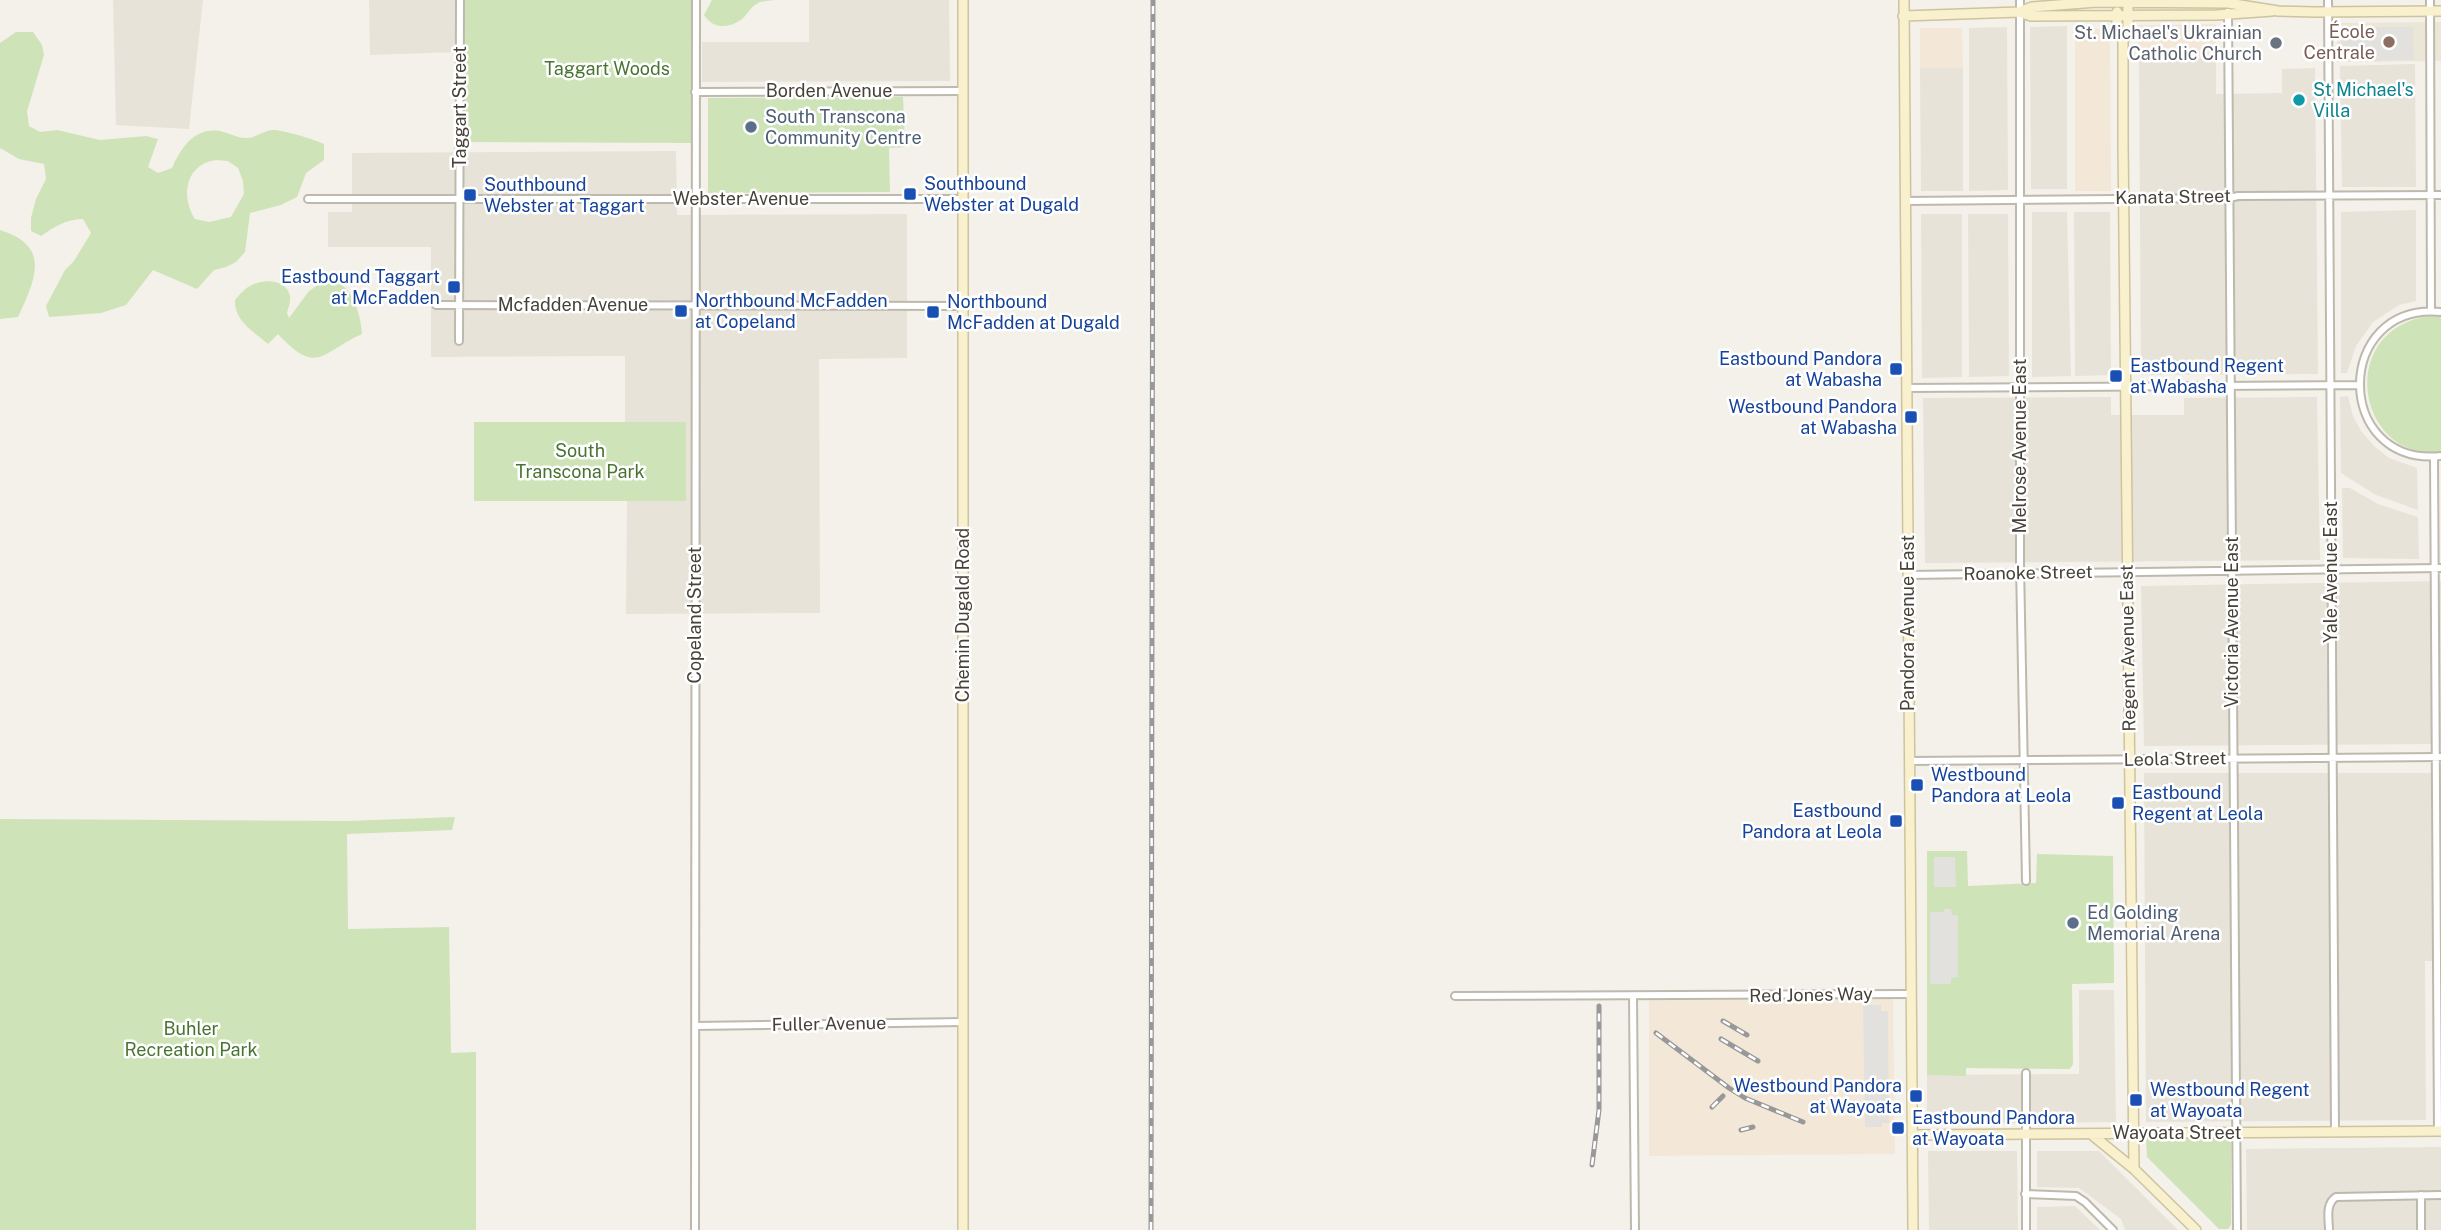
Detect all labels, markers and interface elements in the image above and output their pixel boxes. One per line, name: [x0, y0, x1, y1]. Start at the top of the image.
place label: École Centrale: [2304, 20, 2375, 63]
place label: St. Michael's Ukrainian Catholic Church: [2074, 22, 2262, 64]
marker: École Centrale: [2381, 34, 2397, 50]
marker: St. Michael's Ukrainian Catholic Church: [2268, 35, 2284, 51]
street label: Taggart Street: [449, 46, 470, 168]
park label: Taggart Woods: [544, 58, 670, 79]
place label: St Michael's Villa: [2313, 79, 2414, 121]
street label: Borden Avenue: [766, 80, 892, 101]
marker: St Michael's Villa: [2291, 92, 2307, 108]
place label: South Transcona Community Centre: [765, 106, 922, 148]
marker: South Transcona Community Centre: [743, 119, 759, 135]
place label: Southbound Webster at Dugald: [924, 173, 1079, 215]
place label: Southbound Webster at Taggart: [484, 174, 645, 216]
street label: Kanata Street: [2115, 185, 2231, 208]
marker: Southbound Webster at Dugald: [902, 186, 918, 202]
marker: Southbound Webster at Taggart: [462, 187, 478, 203]
street label: Webster Avenue: [673, 188, 809, 209]
place label: Eastbound Taggart at McFadden: [281, 266, 440, 308]
marker: Eastbound Taggart at McFadden: [446, 279, 462, 295]
place label: Northbound McFadden at Copeland: [695, 290, 888, 332]
place label: Northbound McFadden at Dugald: [947, 291, 1120, 333]
street label: Mcfadden Avenue: [498, 294, 648, 315]
marker: Northbound McFadden at Copeland: [673, 303, 689, 319]
marker: Northbound McFadden at Dugald: [925, 304, 941, 320]
place label: Eastbound Pandora at Wabasha: [1719, 348, 1882, 390]
place label: Eastbound Regent at Wabasha: [2130, 355, 2284, 397]
street label: Melrose Avenue East: [2009, 359, 2030, 533]
marker: Eastbound Pandora at Wabasha: [1888, 361, 1904, 377]
marker: Eastbound Regent at Wabasha: [2108, 368, 2124, 384]
place label: Westbound Pandora at Wabasha: [1728, 396, 1897, 438]
marker: Westbound Pandora at Wabasha: [1903, 409, 1919, 425]
park label: South Transcona Park: [515, 440, 645, 482]
street label: Yale Avenue East: [2320, 501, 2341, 643]
street label: Chemin Dugald Road: [952, 528, 973, 702]
street label: Pandora Avenue East: [1897, 535, 1918, 711]
street label: Victoria Avenue East: [2221, 536, 2242, 708]
street label: Copeland Street: [684, 547, 705, 683]
street label: Roanoke Street: [1963, 561, 2093, 584]
street label: Regent Avenue East: [2116, 564, 2139, 732]
street label: Leola Street: [2123, 747, 2227, 770]
place label: Westbound Pandora at Leola: [1931, 764, 2071, 806]
marker: Westbound Pandora at Leola: [1909, 777, 1925, 793]
place label: Eastbound Regent at Leola: [2132, 782, 2263, 824]
marker: Eastbound Regent at Leola: [2110, 795, 2126, 811]
place label: Eastbound Pandora at Leola: [1742, 800, 1882, 842]
marker: Eastbound Pandora at Leola: [1888, 813, 1904, 829]
place label: Ed Golding Memorial Arena: [2087, 902, 2220, 944]
marker: Ed Golding Memorial Arena: [2065, 915, 2081, 931]
street label: Red Jones Way: [1749, 983, 1873, 1006]
street label: Fuller Avenue: [771, 1012, 887, 1035]
park label: Buhler Recreation Park: [124, 1018, 258, 1060]
place label: Westbound Pandora at Wayoata: [1733, 1075, 1902, 1117]
place label: Westbound Regent at Wayoata: [2150, 1079, 2309, 1121]
marker: Westbound Pandora at Wayoata: [1908, 1088, 1924, 1104]
marker: Westbound Regent at Wayoata: [2128, 1092, 2144, 1108]
place label: Eastbound Pandora at Wayoata: [1912, 1107, 2075, 1149]
marker: Eastbound Pandora at Wayoata: [1890, 1120, 1906, 1136]
street label: Wayoata Street: [2113, 1122, 2241, 1143]

